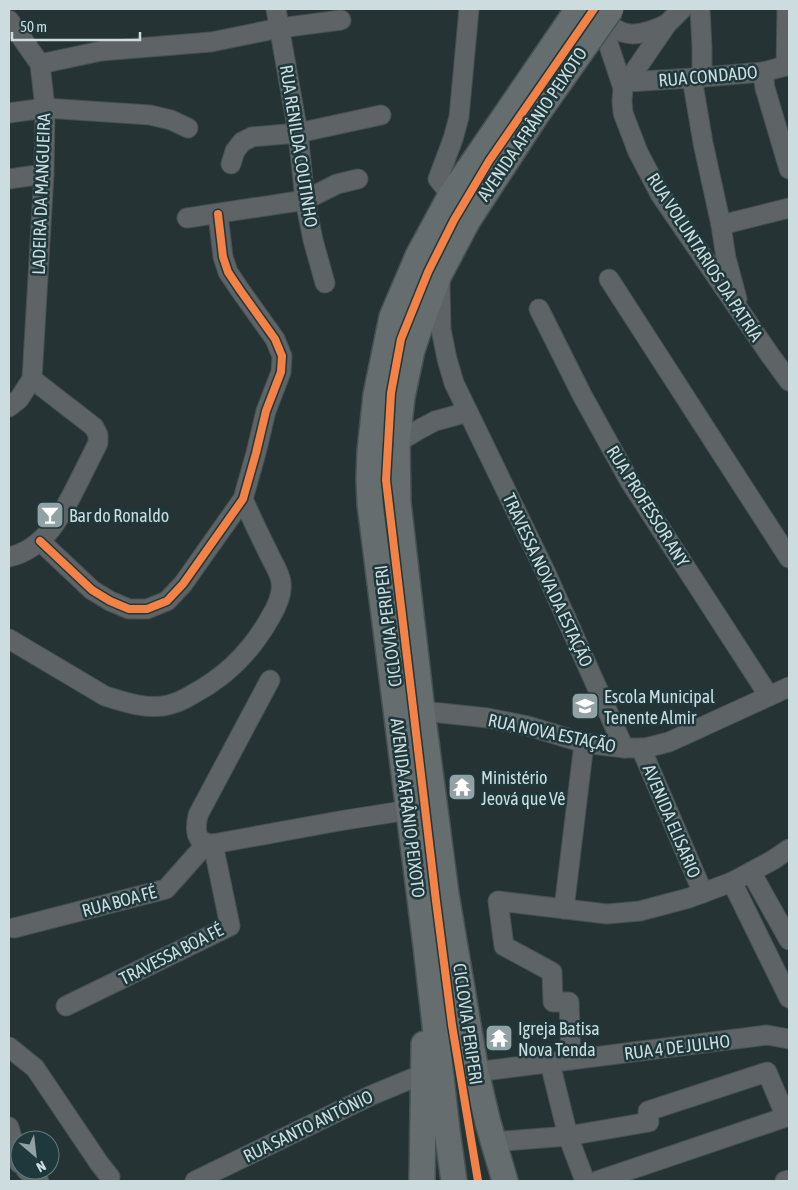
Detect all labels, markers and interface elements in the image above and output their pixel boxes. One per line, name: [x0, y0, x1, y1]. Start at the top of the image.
scale bar: [12, 10, 140, 42]
text: 50 m: [20, 18, 47, 35]
street label: AVENIDA AFRÂNIO PEIXOTO: [473, 43, 591, 205]
street label: RUA CONDADO: [658, 61, 758, 91]
street label: RUA RENILDA COUTINHO: [276, 63, 322, 229]
street label: LADEIRA DA MANGUEIRA: [28, 113, 54, 275]
street label: RUA VOLUNTARIOS DA PATRÍA: [643, 169, 767, 345]
street label: RUA PROFESSOR ANY: [602, 442, 694, 570]
street label: TRAVESSA NOVA DA ESTAÇÃO: [499, 490, 597, 670]
bar icon: Bar do Ronaldo: [35, 500, 65, 530]
place label: Bar do Ronaldo: [69, 505, 169, 526]
street label: CICLOVIA PERIPERI: [370, 564, 406, 688]
place label: Escola Municipal Tenente Almir: [604, 686, 715, 728]
school or university icon: Escola Municipal Tenente Almir: [570, 691, 600, 721]
street label: RUA NOVA ESTAÇÃO: [486, 709, 618, 757]
street label: AVENIDA AFRÂNIO PEIXOTO: [387, 717, 429, 899]
street label: AVENIDA ELISARIO: [639, 761, 705, 881]
place label: Ministério Jeová que Vê: [481, 767, 566, 809]
temple icon: Ministério Jeová que Vê: [447, 772, 477, 802]
street label: RUA BOA FÉ: [79, 881, 159, 921]
street label: TRAVESSA BOA FÉ: [116, 919, 227, 989]
street label: CICLOVIA PERIPERI: [449, 962, 487, 1086]
place label: Igreja Batisa Nova Tenda: [518, 1018, 600, 1060]
temple icon: Igreja Batisa Nova Tenda: [484, 1023, 514, 1053]
street label: RUA 4 DE JULHO: [623, 1030, 731, 1064]
street label: RUA SANTO ANTÔNIO: [240, 1086, 376, 1166]
north arrow: [10, 1130, 60, 1180]
text: N: [34, 1157, 49, 1175]

